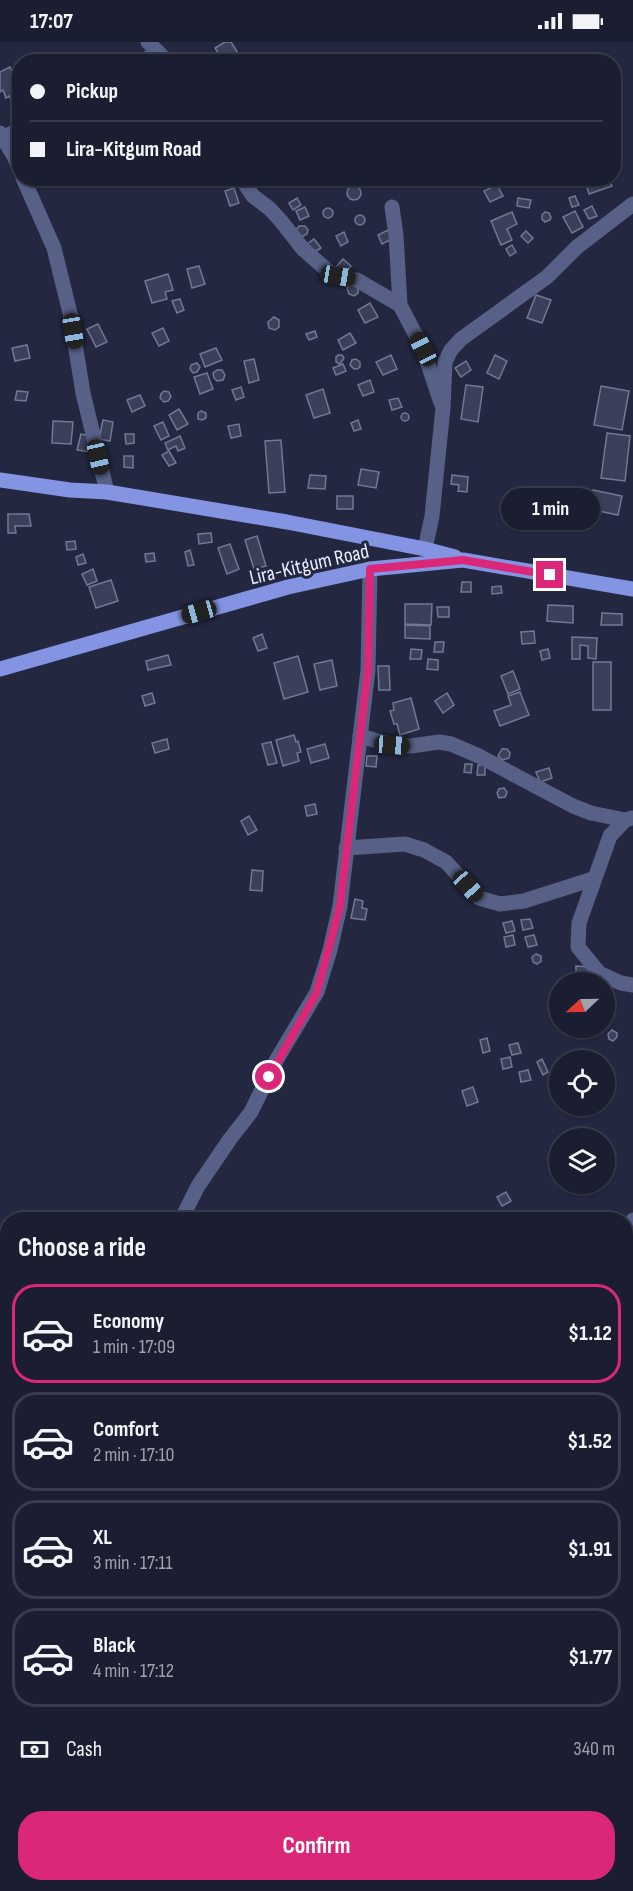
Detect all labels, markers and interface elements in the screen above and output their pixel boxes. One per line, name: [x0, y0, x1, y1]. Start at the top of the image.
text: 17:07: [30, 8, 73, 35]
text: Pickup: [66, 78, 118, 105]
text: Lira-Kitgum Road: [66, 136, 201, 163]
car: [319, 264, 357, 288]
car: [61, 312, 85, 350]
car: [407, 329, 439, 369]
car: [85, 437, 111, 477]
callout: 1 min: [500, 488, 600, 530]
text: 1 min: [532, 497, 569, 521]
street label: Lira-Kitgum Road: [247, 539, 371, 590]
route end: [536, 561, 563, 588]
car: [179, 598, 219, 626]
car: [373, 735, 411, 755]
car: [449, 867, 487, 905]
north arrow: [549, 972, 615, 1038]
map controls: [549, 972, 615, 1194]
button: locate: [549, 1050, 615, 1116]
route start: [255, 1063, 282, 1090]
button: layers: [549, 1128, 615, 1194]
text: Choose a ride: [18, 1232, 146, 1264]
icon: car: [21, 1307, 75, 1361]
text: Economy: [93, 1308, 164, 1335]
text: $1.12: [568, 1320, 612, 1347]
text: 1 min · 17:09: [93, 1335, 175, 1359]
icon: car: [21, 1415, 75, 1469]
text: Comfort: [93, 1416, 159, 1443]
text: $1.52: [567, 1428, 612, 1455]
text: 2 min · 17:10: [93, 1443, 174, 1467]
icon: car: [21, 1523, 75, 1577]
text: XL: [93, 1524, 112, 1551]
text: $1.91: [568, 1536, 612, 1563]
text: 3 min · 17:11: [93, 1551, 173, 1575]
icon: car: [21, 1631, 75, 1685]
text: Black: [93, 1632, 135, 1659]
text: $1.77: [568, 1644, 612, 1671]
text: 4 min · 17:12: [93, 1659, 174, 1683]
icon: cash: [18, 1733, 51, 1766]
text: Cash: [66, 1736, 102, 1763]
text: 340 m: [573, 1737, 615, 1761]
button: Confirm: [18, 1811, 615, 1880]

